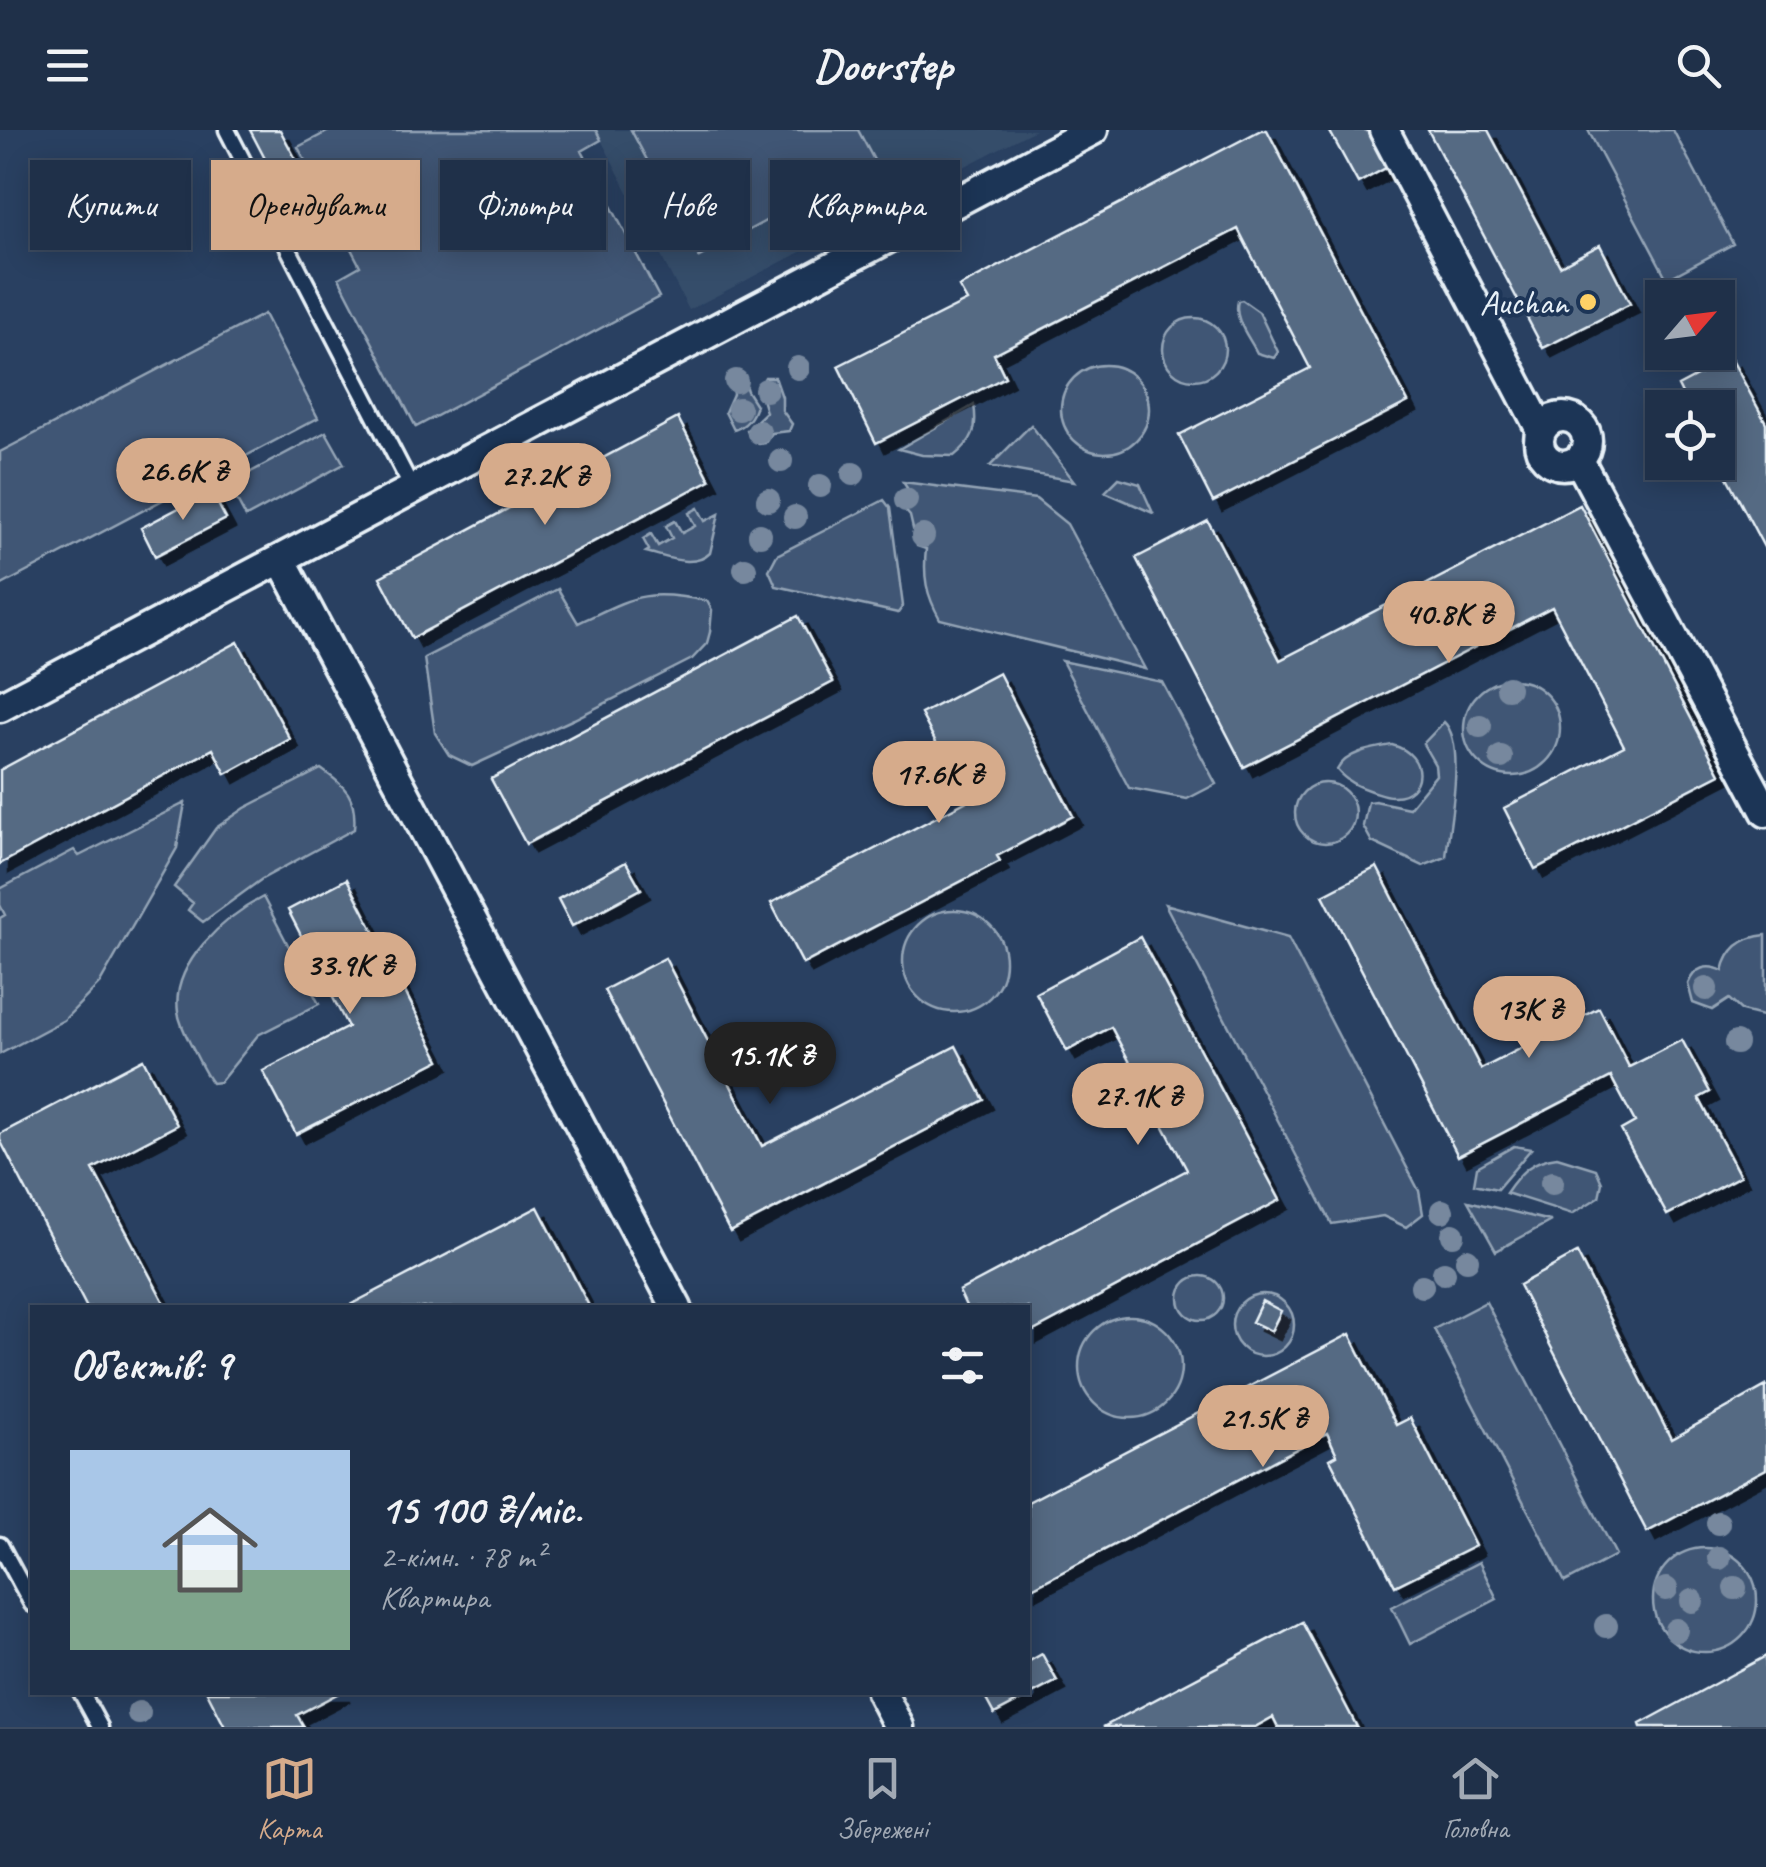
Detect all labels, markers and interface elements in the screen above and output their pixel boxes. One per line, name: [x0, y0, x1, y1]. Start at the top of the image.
text: Doorstep: [814, 37, 952, 94]
icon: menu: [40, 38, 95, 93]
icon: search: [1671, 38, 1726, 93]
chip: Купити: [30, 160, 191, 250]
chip: Орендувати: [211, 160, 420, 250]
chip: Фільтри: [440, 160, 606, 250]
chip: Нове: [626, 160, 750, 250]
chip: Квартира: [770, 160, 960, 250]
place label: Auchan: [1480, 280, 1570, 325]
north arrow: [1645, 280, 1735, 370]
map controls: [1645, 280, 1735, 480]
marker: Auchan: [1577, 291, 1599, 313]
button: locate: [1645, 390, 1735, 480]
pin: 26.6K ₴: [91, 438, 275, 523]
pin: 27.2K ₴: [453, 443, 637, 528]
text: 26.6K ₴: [138, 450, 228, 491]
text: 27.2K ₴: [501, 455, 589, 496]
pin: 40.8K ₴: [1357, 581, 1541, 666]
text: 40.8K ₴: [1405, 593, 1493, 634]
pin: 17.6K ₴: [847, 741, 1031, 826]
text: 17.6K ₴: [895, 753, 983, 794]
pin: 33.9K ₴: [258, 932, 442, 1017]
text: 33.9K ₴: [306, 944, 394, 985]
pin: 13K ₴: [1459, 976, 1599, 1061]
text: 13K ₴: [1495, 988, 1563, 1029]
pin: 15.1K ₴: [678, 1022, 862, 1107]
text: 15.1K ₴: [726, 1034, 814, 1075]
pin: 27.1K ₴: [1046, 1063, 1230, 1148]
text: 27.1K ₴: [1094, 1075, 1182, 1116]
icon: filters: [935, 1338, 990, 1393]
text: Об’єктів: 9: [70, 1339, 231, 1392]
pin: 21.5K ₴: [1171, 1385, 1355, 1470]
text: 21.5K ₴: [1219, 1397, 1307, 1438]
text: 15 100 ₴/міс.: [380, 1483, 582, 1536]
icon: home: [150, 1490, 270, 1610]
text: 2-кімн. · 78 m²: [380, 1536, 545, 1577]
text: Квартира: [380, 1577, 489, 1618]
tab: Карта: [258, 1751, 322, 1846]
tab: Збережені: [837, 1751, 928, 1846]
tab: Головна: [1443, 1751, 1508, 1846]

